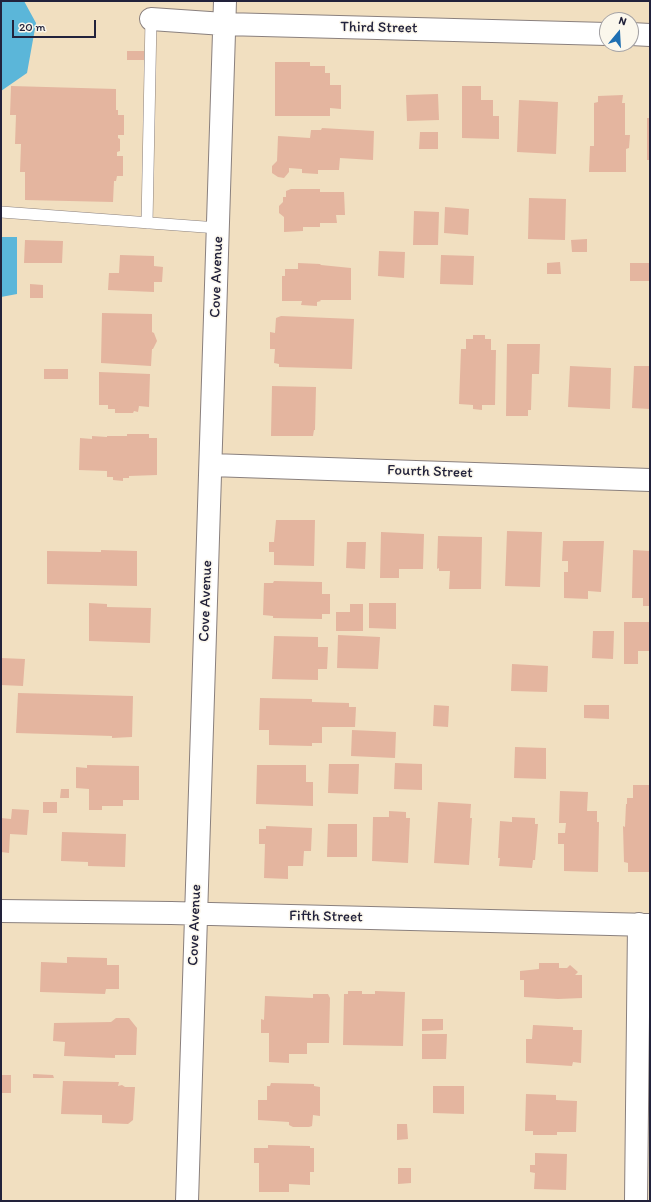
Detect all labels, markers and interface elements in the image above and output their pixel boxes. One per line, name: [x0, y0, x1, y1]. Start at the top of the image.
scale bar: [14, 12, 98, 38]
north arrow: [599, 12, 639, 52]
text: N: [617, 14, 628, 28]
street label: Third Street: [340, 18, 418, 38]
text: 20 m: [19, 20, 46, 34]
street label: Cove Avenue: [207, 236, 227, 318]
street label: Fourth Street: [387, 462, 473, 482]
street label: Cove Avenue: [196, 560, 216, 642]
street label: Cove Avenue: [185, 884, 205, 966]
street label: Fifth Street: [289, 907, 363, 927]

